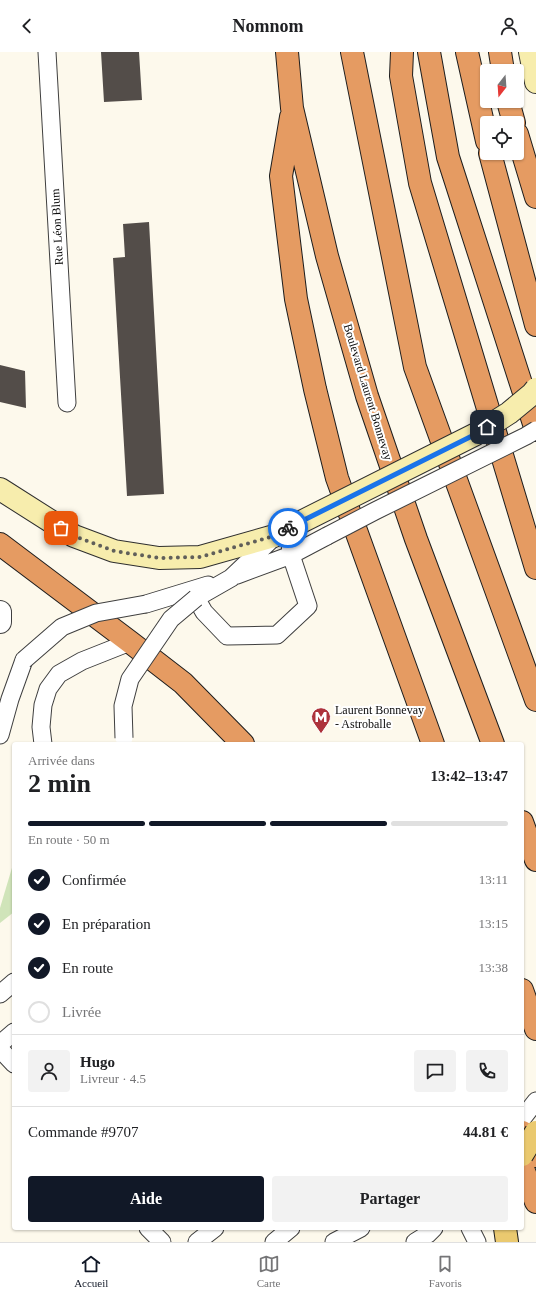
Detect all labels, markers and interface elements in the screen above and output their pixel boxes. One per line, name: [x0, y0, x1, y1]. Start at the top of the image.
icon: back: [16, 15, 38, 37]
icon: person: [498, 15, 520, 37]
text: Nomnom: [233, 16, 304, 36]
north arrow: [480, 64, 524, 108]
map controls: [480, 64, 524, 160]
button: locate: [480, 116, 524, 160]
street label: Rue Léon Blum: [48, 188, 66, 266]
street label: Boulevard Laurent Bonnevay: [341, 322, 395, 462]
pin: [470, 410, 504, 444]
icon: home: [476, 416, 498, 438]
courier: [268, 508, 308, 548]
pin: [44, 511, 78, 545]
icon: bag: [50, 517, 72, 539]
icon: bike: [277, 517, 299, 539]
place label: Laurent Bonnevay - Astroballe: [335, 703, 424, 731]
metro station icon: Laurent Bonnevay - Astroballe: [310, 706, 332, 734]
text: Arrivée dans: [28, 753, 95, 768]
text: 13:42–13:47: [431, 768, 508, 784]
text: 2 min: [28, 769, 91, 798]
text: En route · 50 m: [28, 832, 110, 847]
icon: check: [28, 869, 50, 891]
text: Confirmée: [62, 872, 126, 888]
text: 13:11: [479, 872, 508, 887]
icon: check: [28, 913, 50, 935]
text: En préparation: [62, 916, 151, 932]
text: 13:15: [478, 916, 508, 931]
icon: check: [28, 957, 50, 979]
text: En route: [62, 960, 113, 976]
text: 13:38: [478, 960, 508, 975]
text: Livrée: [62, 1004, 101, 1020]
button: person: [28, 1050, 70, 1092]
button: chat: [414, 1050, 456, 1092]
button: phone: [466, 1050, 508, 1092]
text: Hugo: [80, 1054, 115, 1070]
text: Livreur · 4.5: [80, 1071, 146, 1086]
text: Commande #9707: [28, 1124, 138, 1140]
text: 44.81 €: [463, 1124, 508, 1140]
button: Aide: [28, 1176, 264, 1222]
button: Partager: [272, 1176, 508, 1222]
tab: Accueil: [74, 1253, 108, 1289]
tab: Carte: [257, 1253, 281, 1289]
tab: Favoris: [429, 1253, 462, 1289]

